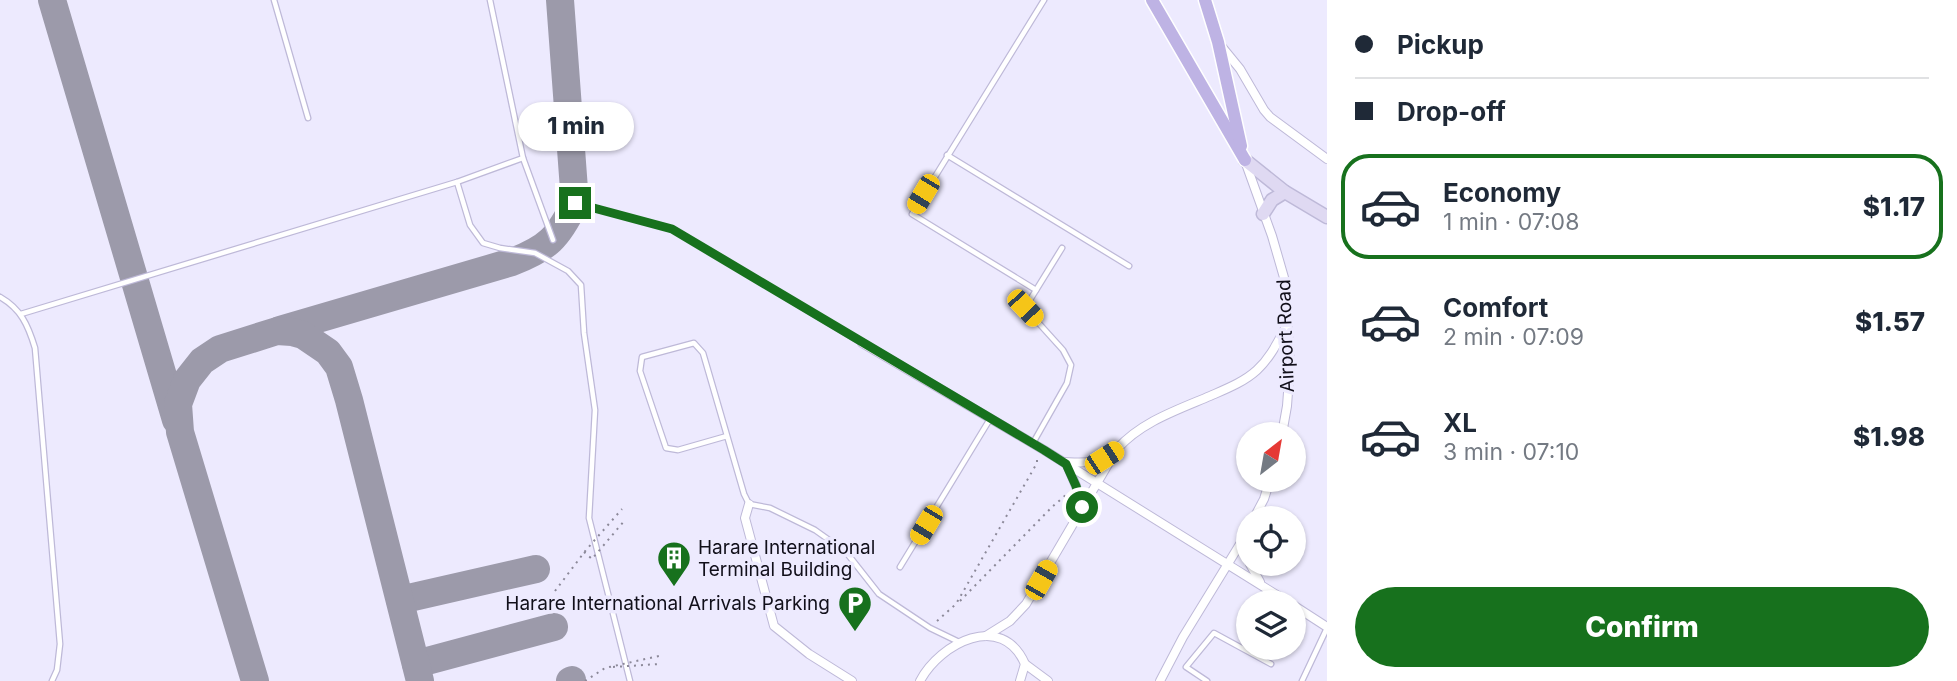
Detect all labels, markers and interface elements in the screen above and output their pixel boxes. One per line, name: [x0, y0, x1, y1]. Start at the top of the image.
text: Pickup: [1397, 29, 1484, 60]
text: Drop-off: [1397, 96, 1506, 127]
callout: 1 min: [517, 102, 633, 150]
text: 1 min: [547, 112, 605, 140]
car: [904, 171, 943, 217]
icon: car: [1359, 175, 1422, 238]
text: Economy: [1443, 177, 1561, 208]
route end: [559, 187, 591, 219]
text: $1.17: [1863, 191, 1925, 222]
text: 1 min · 07:08: [1443, 208, 1579, 236]
street label: Airport Road: [1272, 279, 1299, 393]
car: [1003, 285, 1048, 331]
icon: car: [1359, 290, 1422, 353]
text: Comfort: [1443, 292, 1548, 323]
text: $1.57: [1855, 306, 1925, 337]
text: 2 min · 07:09: [1443, 323, 1584, 351]
icon: car: [1359, 405, 1422, 468]
text: XL: [1443, 407, 1477, 438]
text: $1.98: [1853, 421, 1925, 452]
north arrow: [1236, 422, 1306, 492]
map controls: [1236, 422, 1306, 660]
car: [1081, 438, 1128, 478]
text: 3 min · 07:10: [1443, 438, 1579, 466]
route start: [1066, 491, 1098, 523]
car: [907, 502, 946, 548]
button: locate: [1236, 506, 1306, 576]
place label: Harare International Terminal Building: [698, 536, 875, 581]
building icon: Harare International Terminal Building: [655, 539, 693, 588]
car: [1022, 557, 1061, 603]
parking icon: Harare International Arrivals Parking: [836, 584, 874, 633]
button: Confirm: [1355, 587, 1929, 667]
button: layers: [1236, 590, 1306, 660]
place label: Harare International Arrivals Parking: [505, 592, 830, 615]

